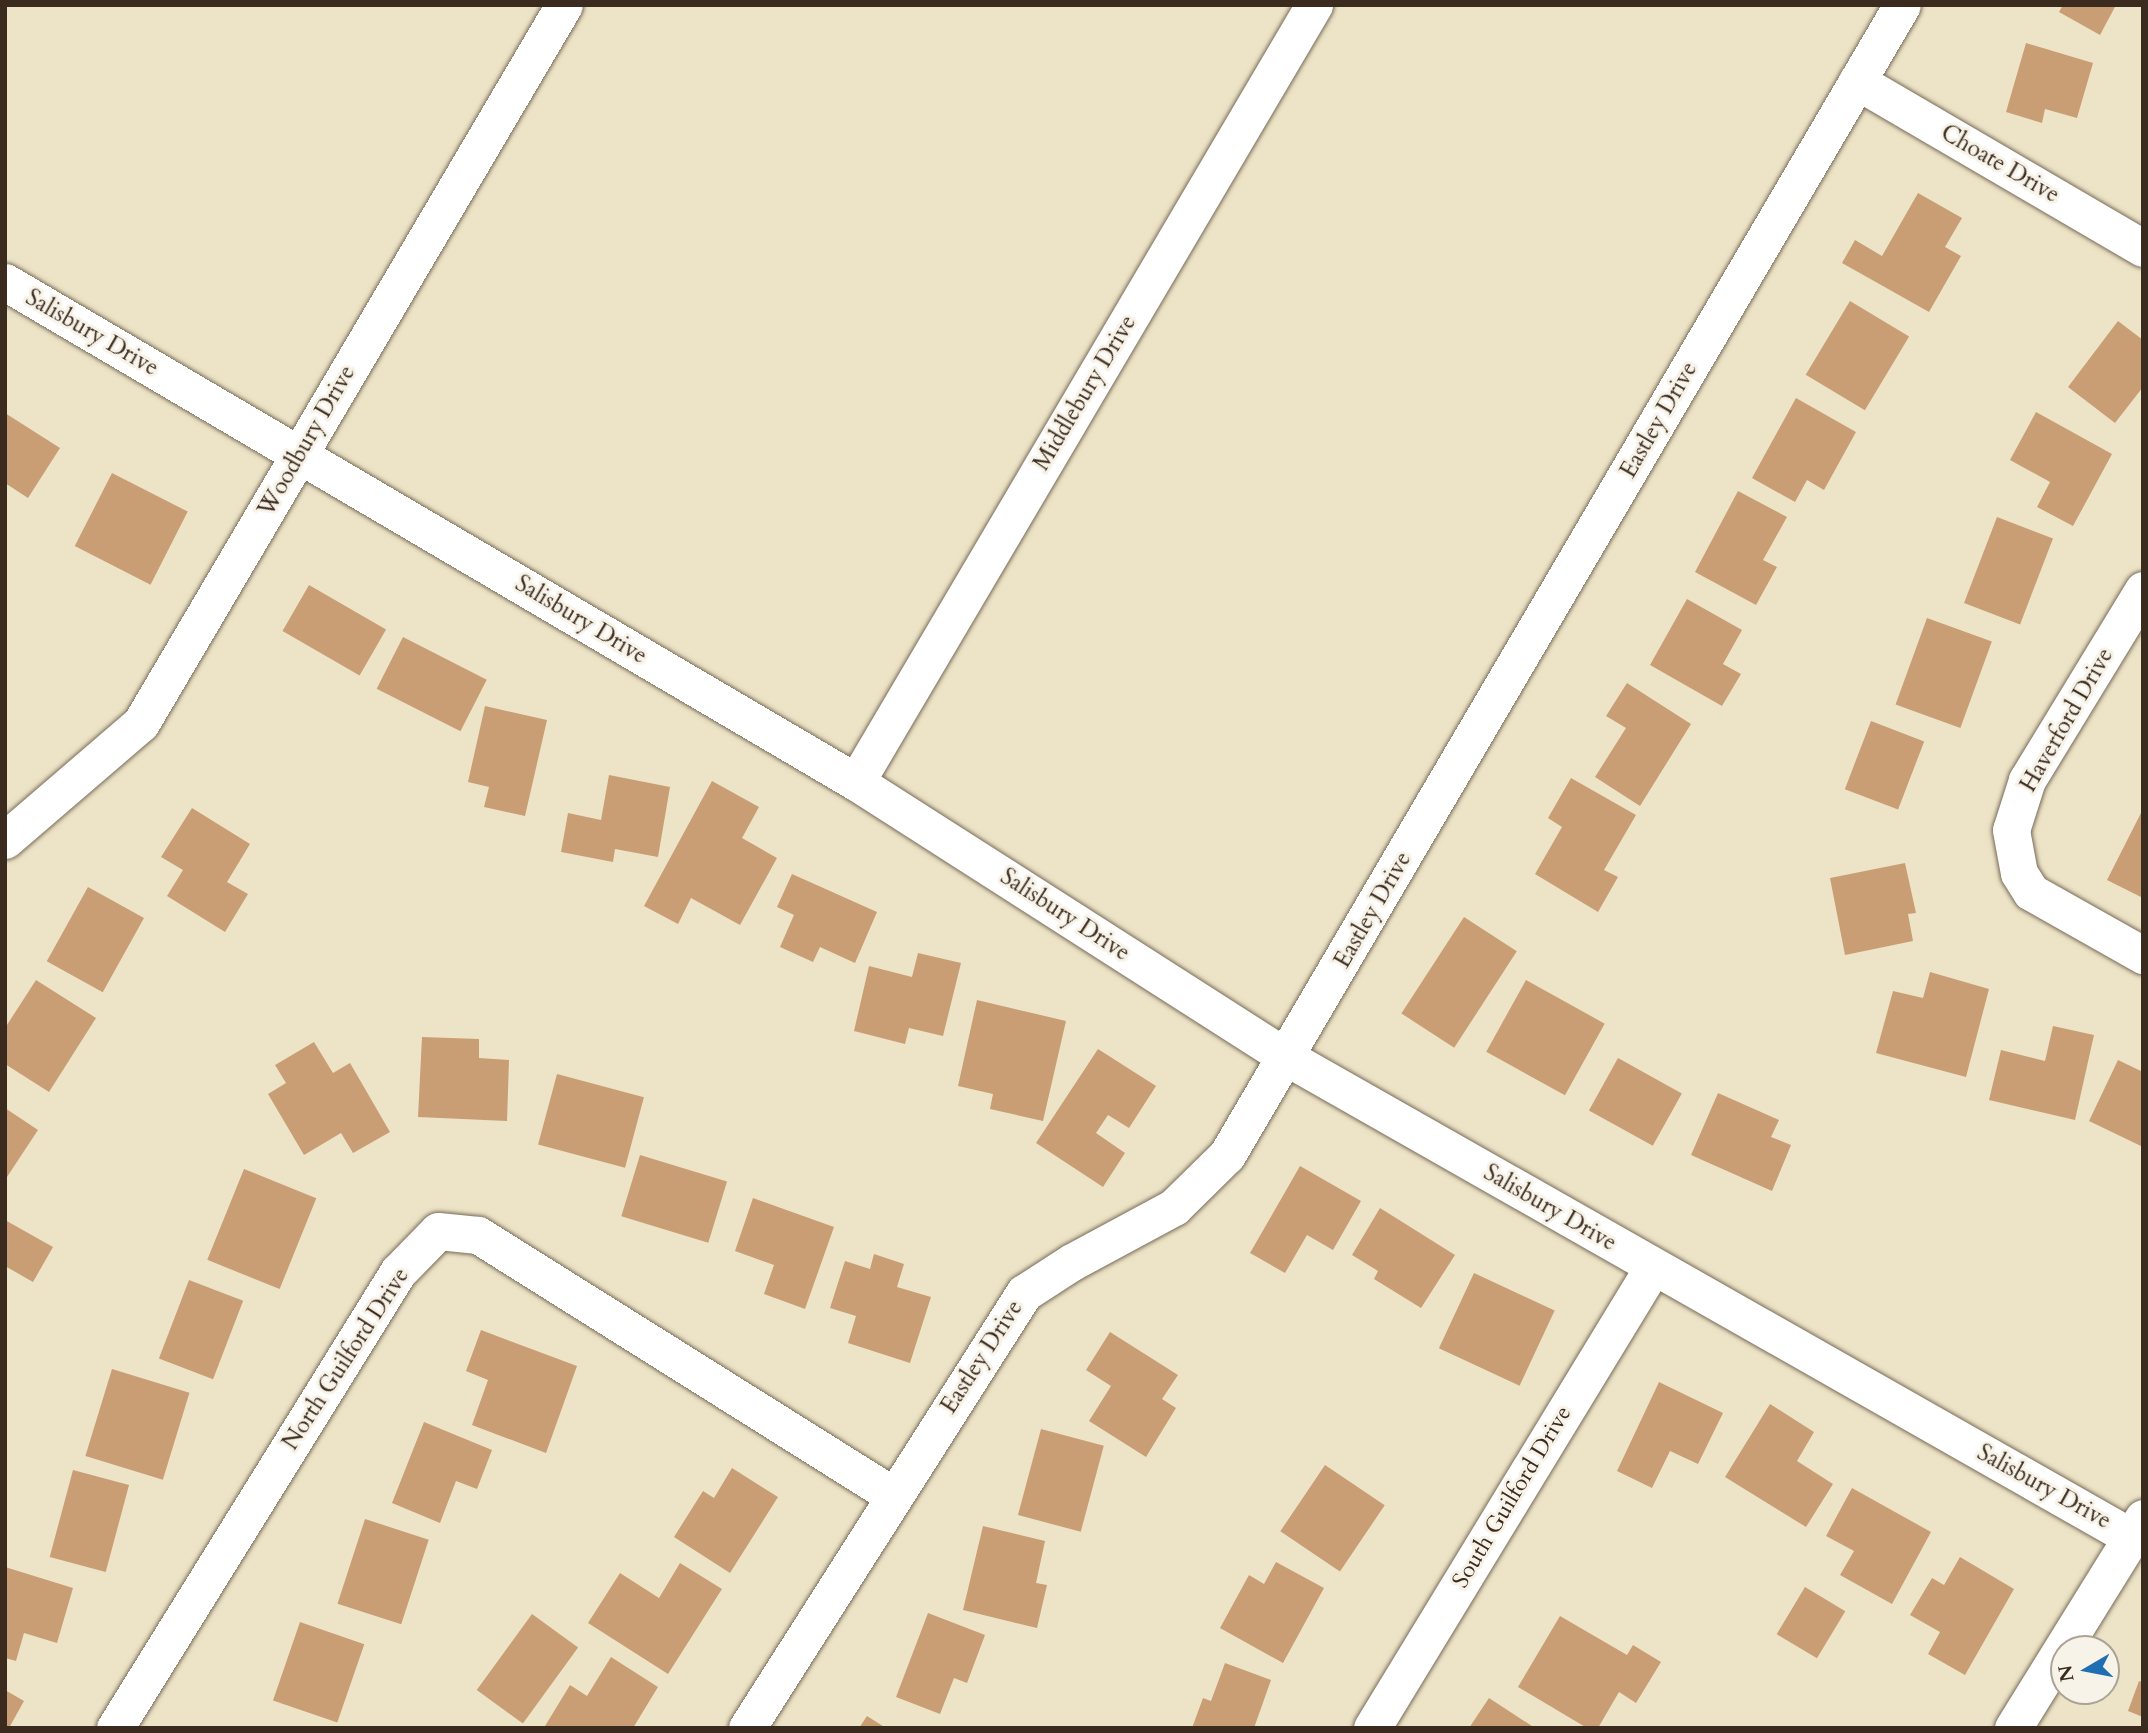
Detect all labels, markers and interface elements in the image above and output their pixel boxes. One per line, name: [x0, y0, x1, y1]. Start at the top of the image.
street label: Choate Drive: [1936, 119, 2064, 209]
street label: Salisbury Drive: [21, 284, 163, 382]
street label: Middlebury Drive: [1028, 310, 1142, 476]
street label: Eastley Drive: [1615, 357, 1703, 483]
street label: Woodbury Drive: [253, 361, 361, 521]
street label: Salisbury Drive: [510, 570, 652, 670]
street label: Haverford Drive: [2015, 643, 2119, 797]
street label: Eastley Drive: [1329, 847, 1417, 973]
street label: Salisbury Drive: [995, 863, 1135, 967]
street label: Salisbury Drive: [1479, 1159, 1621, 1257]
street label: North Guilford Drive: [277, 1263, 415, 1455]
street label: Eastley Drive: [935, 1295, 1029, 1419]
street label: South Guilford Drive: [1447, 1401, 1577, 1593]
street label: Salisbury Drive: [1972, 1439, 2116, 1535]
north arrow: [2050, 1635, 2120, 1705]
text: N: [2052, 1663, 2081, 1684]

